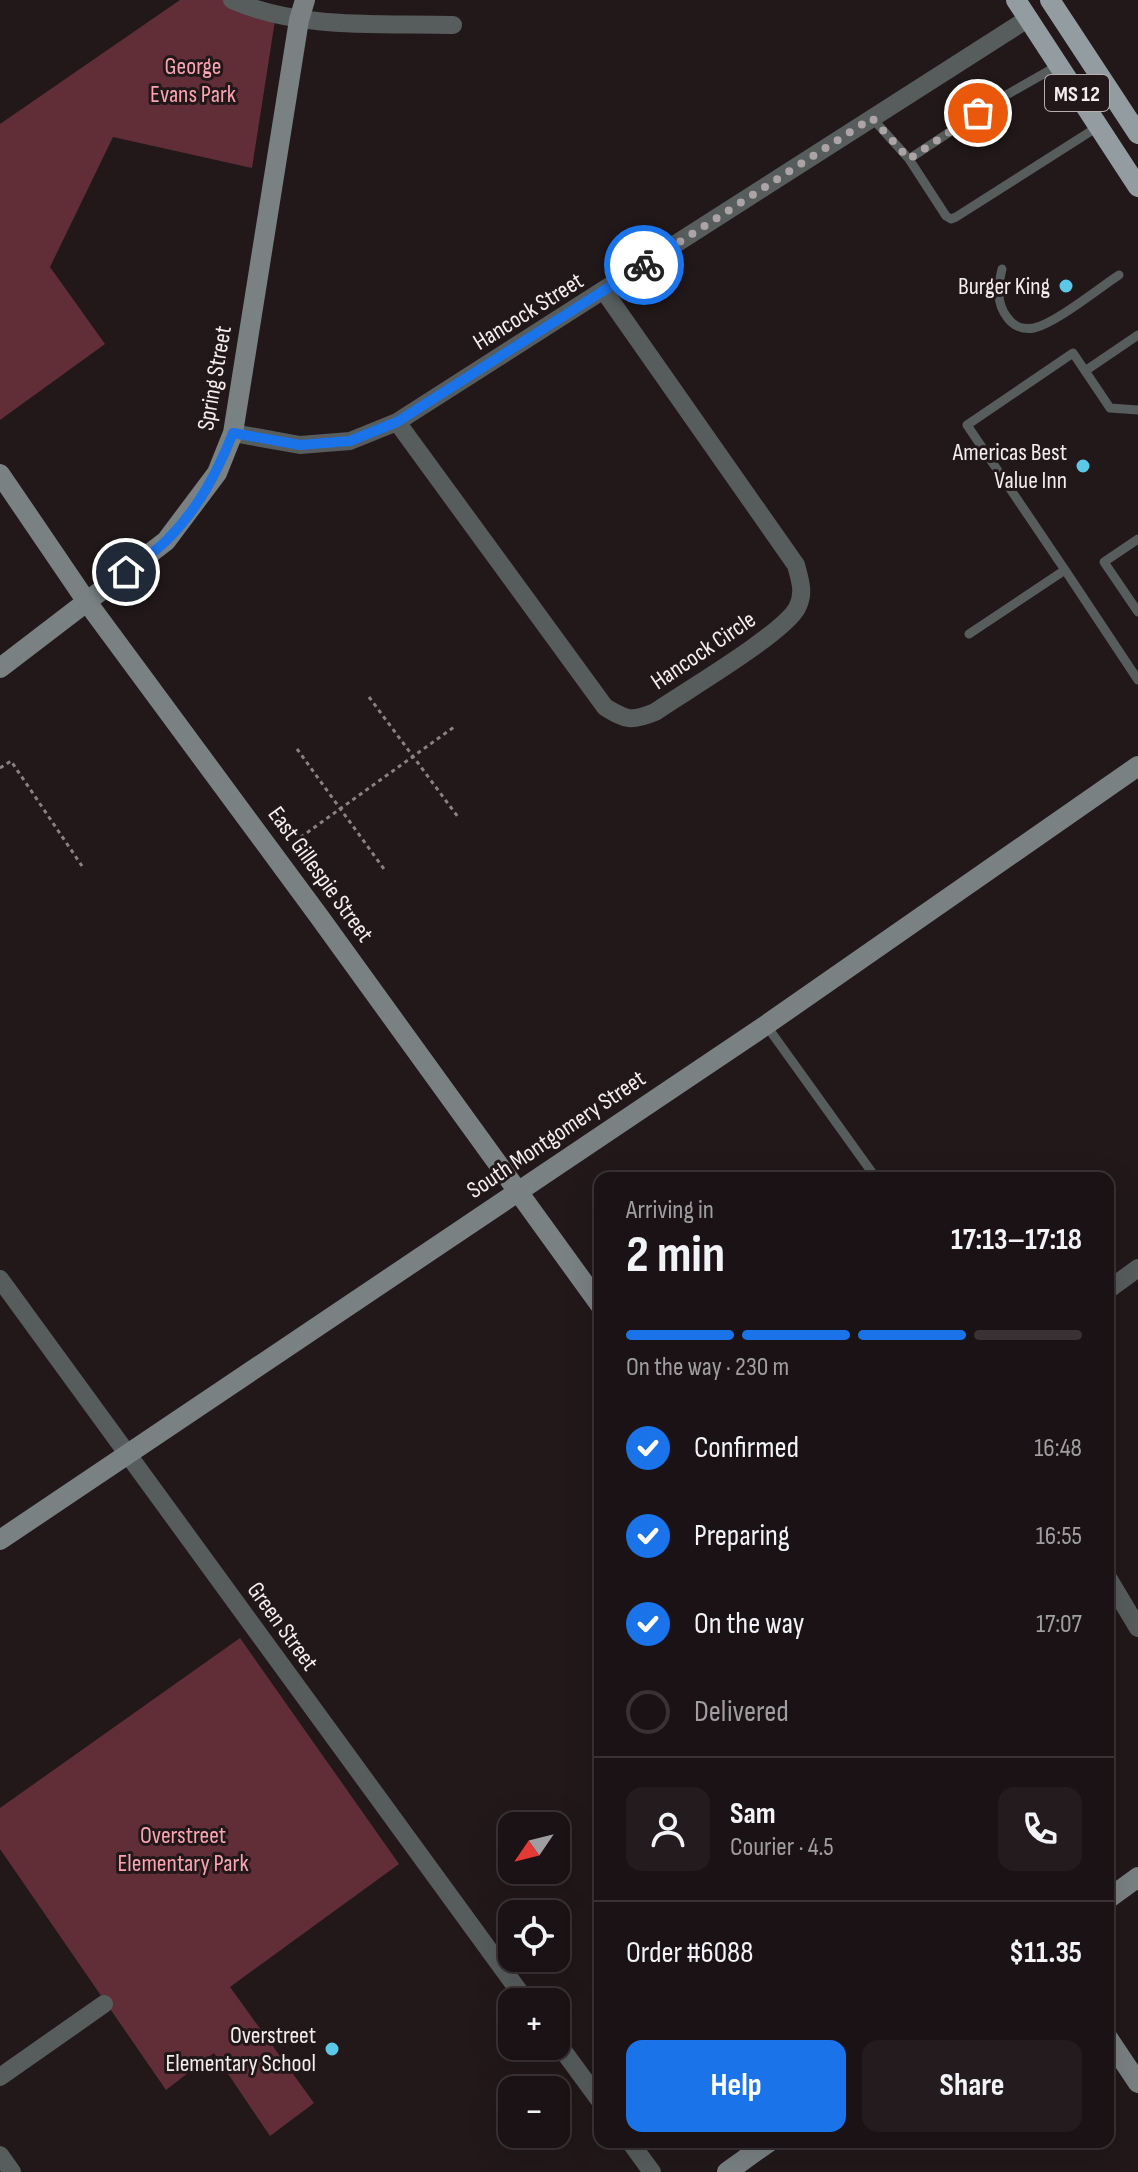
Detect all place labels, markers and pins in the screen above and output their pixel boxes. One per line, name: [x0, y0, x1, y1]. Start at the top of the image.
pin: [944, 79, 1012, 147]
place label: Burger King: [958, 272, 1050, 301]
marker: Burger King: [1057, 277, 1075, 295]
place label: Americas Best Value Inn: [952, 438, 1067, 495]
marker: Americas Best Value Inn: [1074, 457, 1092, 475]
pin: [92, 538, 160, 606]
place label: Overstreet Elementary School: [165, 2021, 316, 2078]
marker: Overstreet Elementary School: [323, 2040, 341, 2058]

